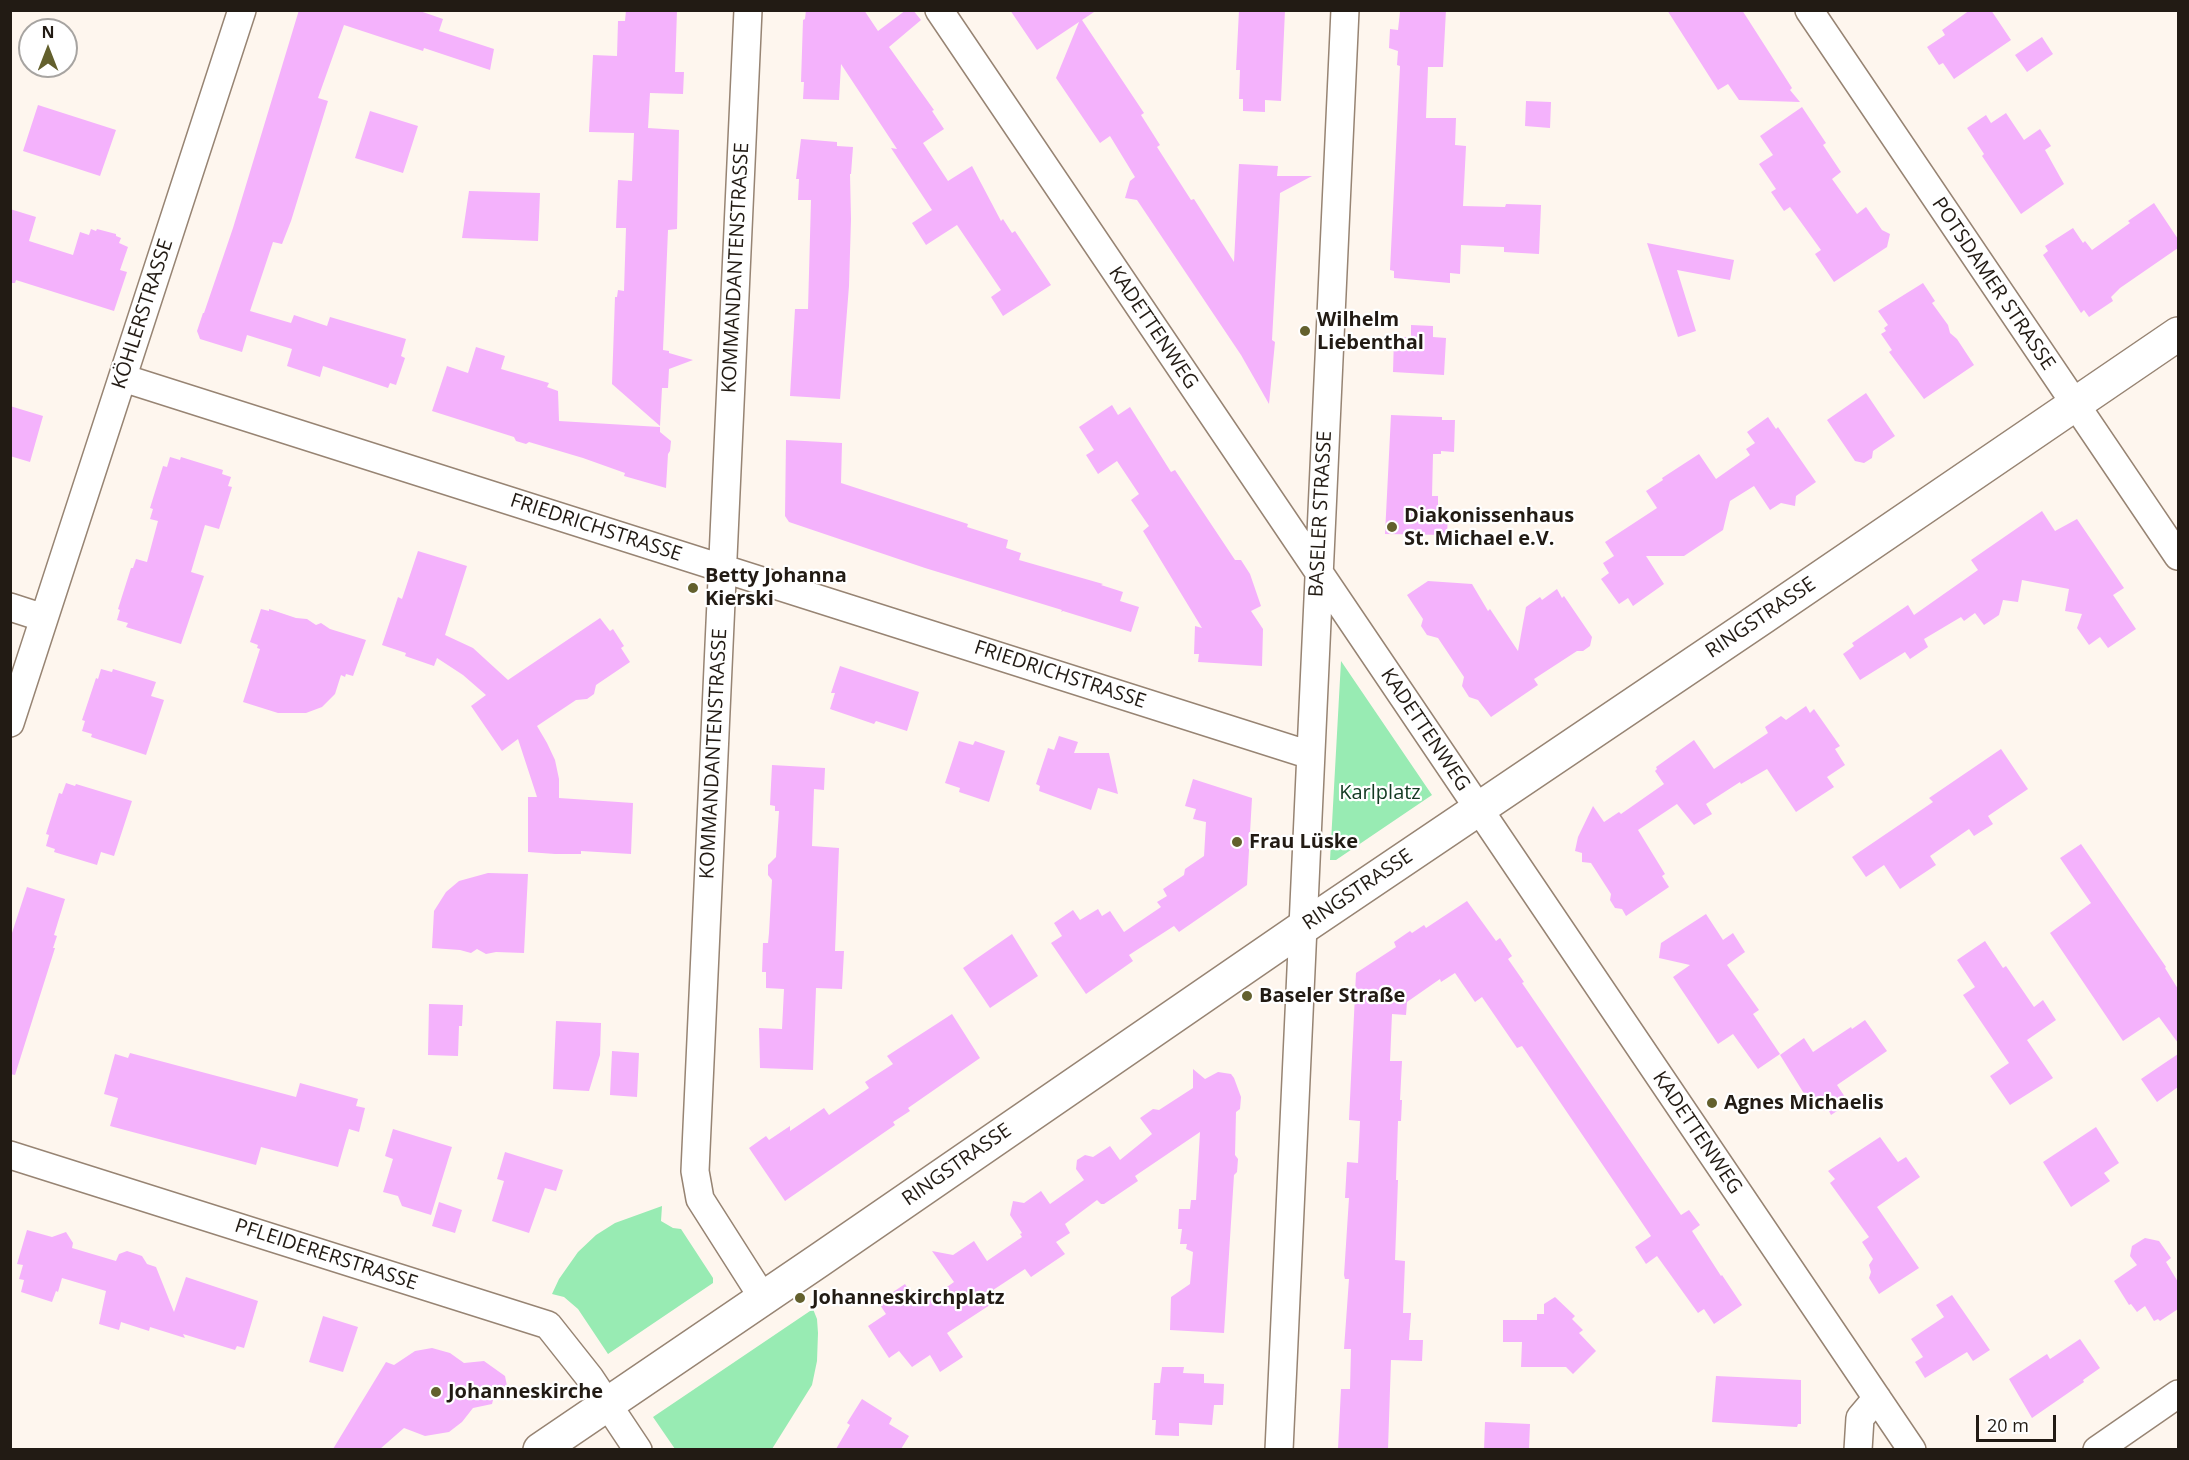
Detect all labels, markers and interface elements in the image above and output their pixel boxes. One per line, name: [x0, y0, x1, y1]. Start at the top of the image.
north arrow: [18, 18, 78, 78]
text: N: [41, 21, 55, 43]
street label: KOMMANDANTENSTRASSE: [717, 142, 755, 394]
street label: POTSDAMER STRASSE: [1926, 193, 2060, 375]
street label: KÖHLERSTRASSE: [107, 236, 179, 392]
street label: KADETTENWEG: [1103, 262, 1203, 394]
place label: Wilhelm Liebenthal: [1317, 308, 1424, 355]
marker: Wilhelm Liebenthal: [1298, 324, 1312, 338]
street label: BASELER STRASSE: [1305, 430, 1337, 598]
street label: FRIEDRICHSTRASSE: [507, 489, 685, 567]
place label: Diakonissenhaus St. Michael e.V.: [1404, 504, 1574, 551]
marker: Diakonissenhaus St. Michael e.V.: [1385, 520, 1399, 534]
place label: Betty Johanna Kierski: [705, 564, 847, 611]
street label: RINGSTRASSE: [1701, 572, 1821, 664]
marker: Betty Johanna Kierski: [686, 581, 700, 595]
street label: KOMMANDANTENSTRASSE: [695, 628, 733, 880]
street label: FRIEDRICHSTRASSE: [971, 636, 1149, 714]
street label: KADETTENWEG: [1375, 664, 1475, 796]
park label: Karlplatz: [1339, 781, 1421, 805]
place label: Frau Lüske: [1249, 830, 1358, 854]
marker: Frau Lüske: [1230, 835, 1244, 849]
street label: RINGSTRASSE: [1298, 844, 1418, 936]
place label: Baseler Straße: [1259, 984, 1405, 1008]
marker: Baseler Straße: [1240, 989, 1254, 1003]
street label: KADETTENWEG: [1647, 1067, 1747, 1199]
place label: Agnes Michaelis: [1724, 1091, 1884, 1115]
marker: Agnes Michaelis: [1705, 1096, 1719, 1110]
street label: RINGSTRASSE: [898, 1119, 1016, 1211]
street label: PFLEIDERERSTRASSE: [231, 1214, 421, 1296]
place label: Johanneskirchplatz: [812, 1286, 1005, 1310]
marker: Johanneskirchplatz: [793, 1291, 807, 1305]
place label: Johanneskirche: [448, 1380, 603, 1404]
marker: Johanneskirche: [429, 1385, 443, 1399]
scale bar: [1979, 1403, 2058, 1441]
text: 20 m: [1987, 1413, 2029, 1437]

